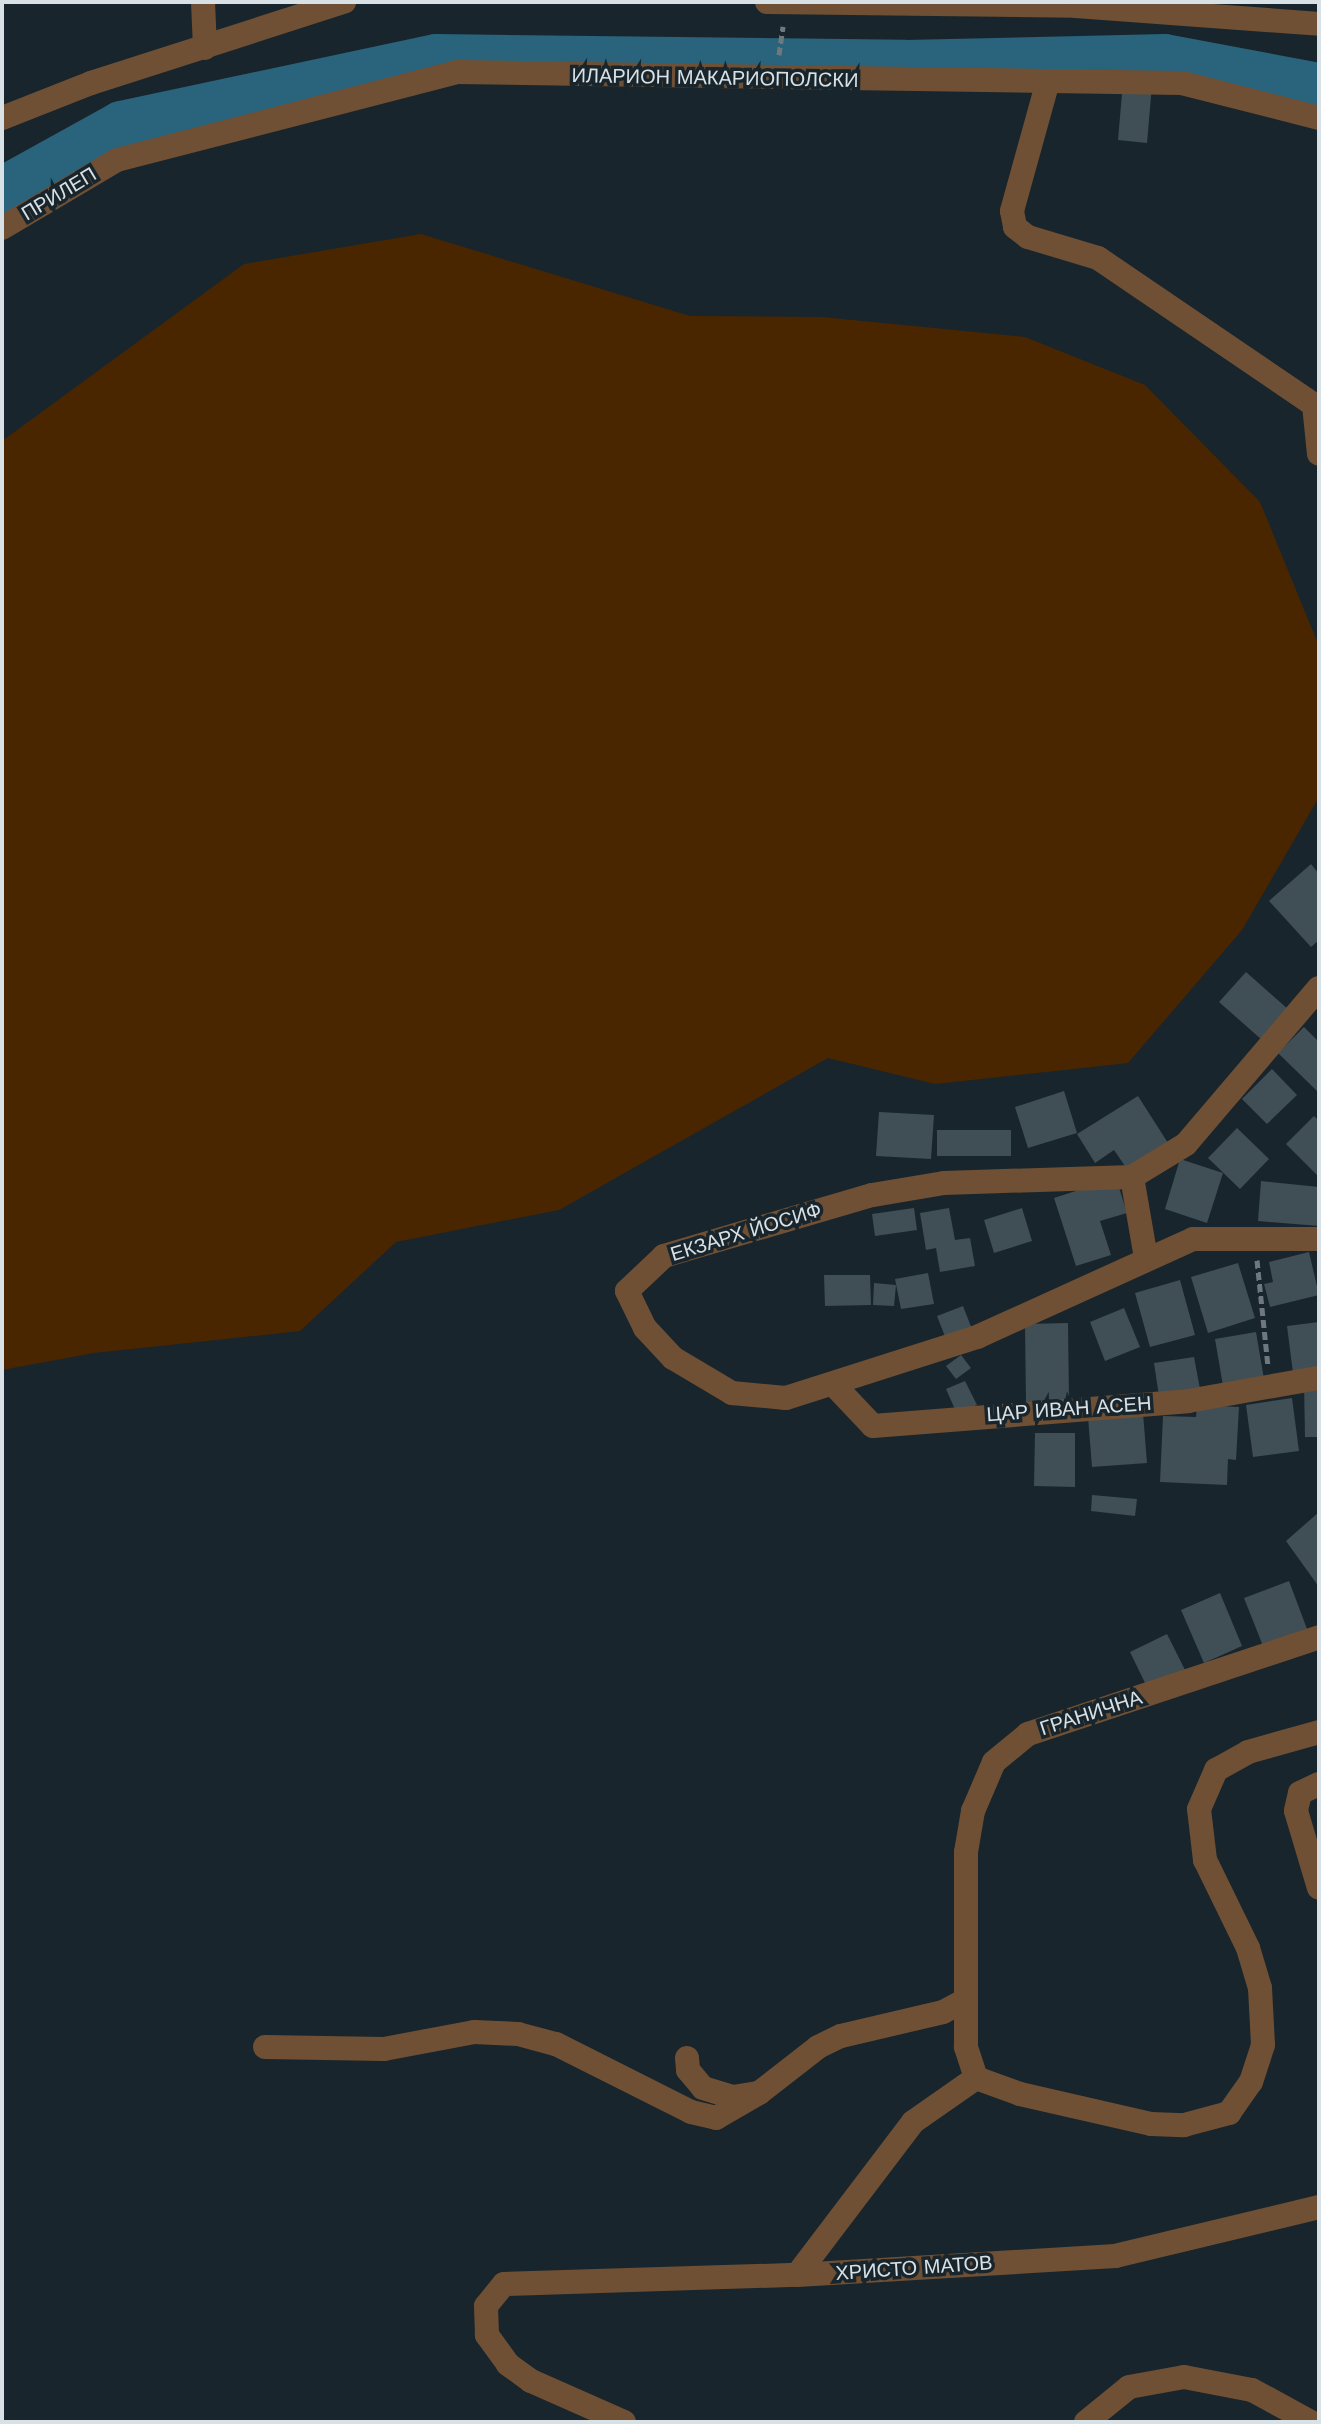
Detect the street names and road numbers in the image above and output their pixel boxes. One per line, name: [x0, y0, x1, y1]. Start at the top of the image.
street label: ИЛАРИОН МАКАРИОПОЛСКИ: [571, 63, 859, 93]
street label: ПРИЛЕП: [17, 162, 101, 226]
street label: ЕКЗАРХ ЙОСИФ: [668, 1198, 824, 1266]
street label: ЦАР ИВАН АСЕН: [986, 1391, 1152, 1427]
street label: ГРАНИЧНА: [1037, 1685, 1145, 1741]
street label: ХРИСТО МАТОВ: [835, 2251, 993, 2285]

